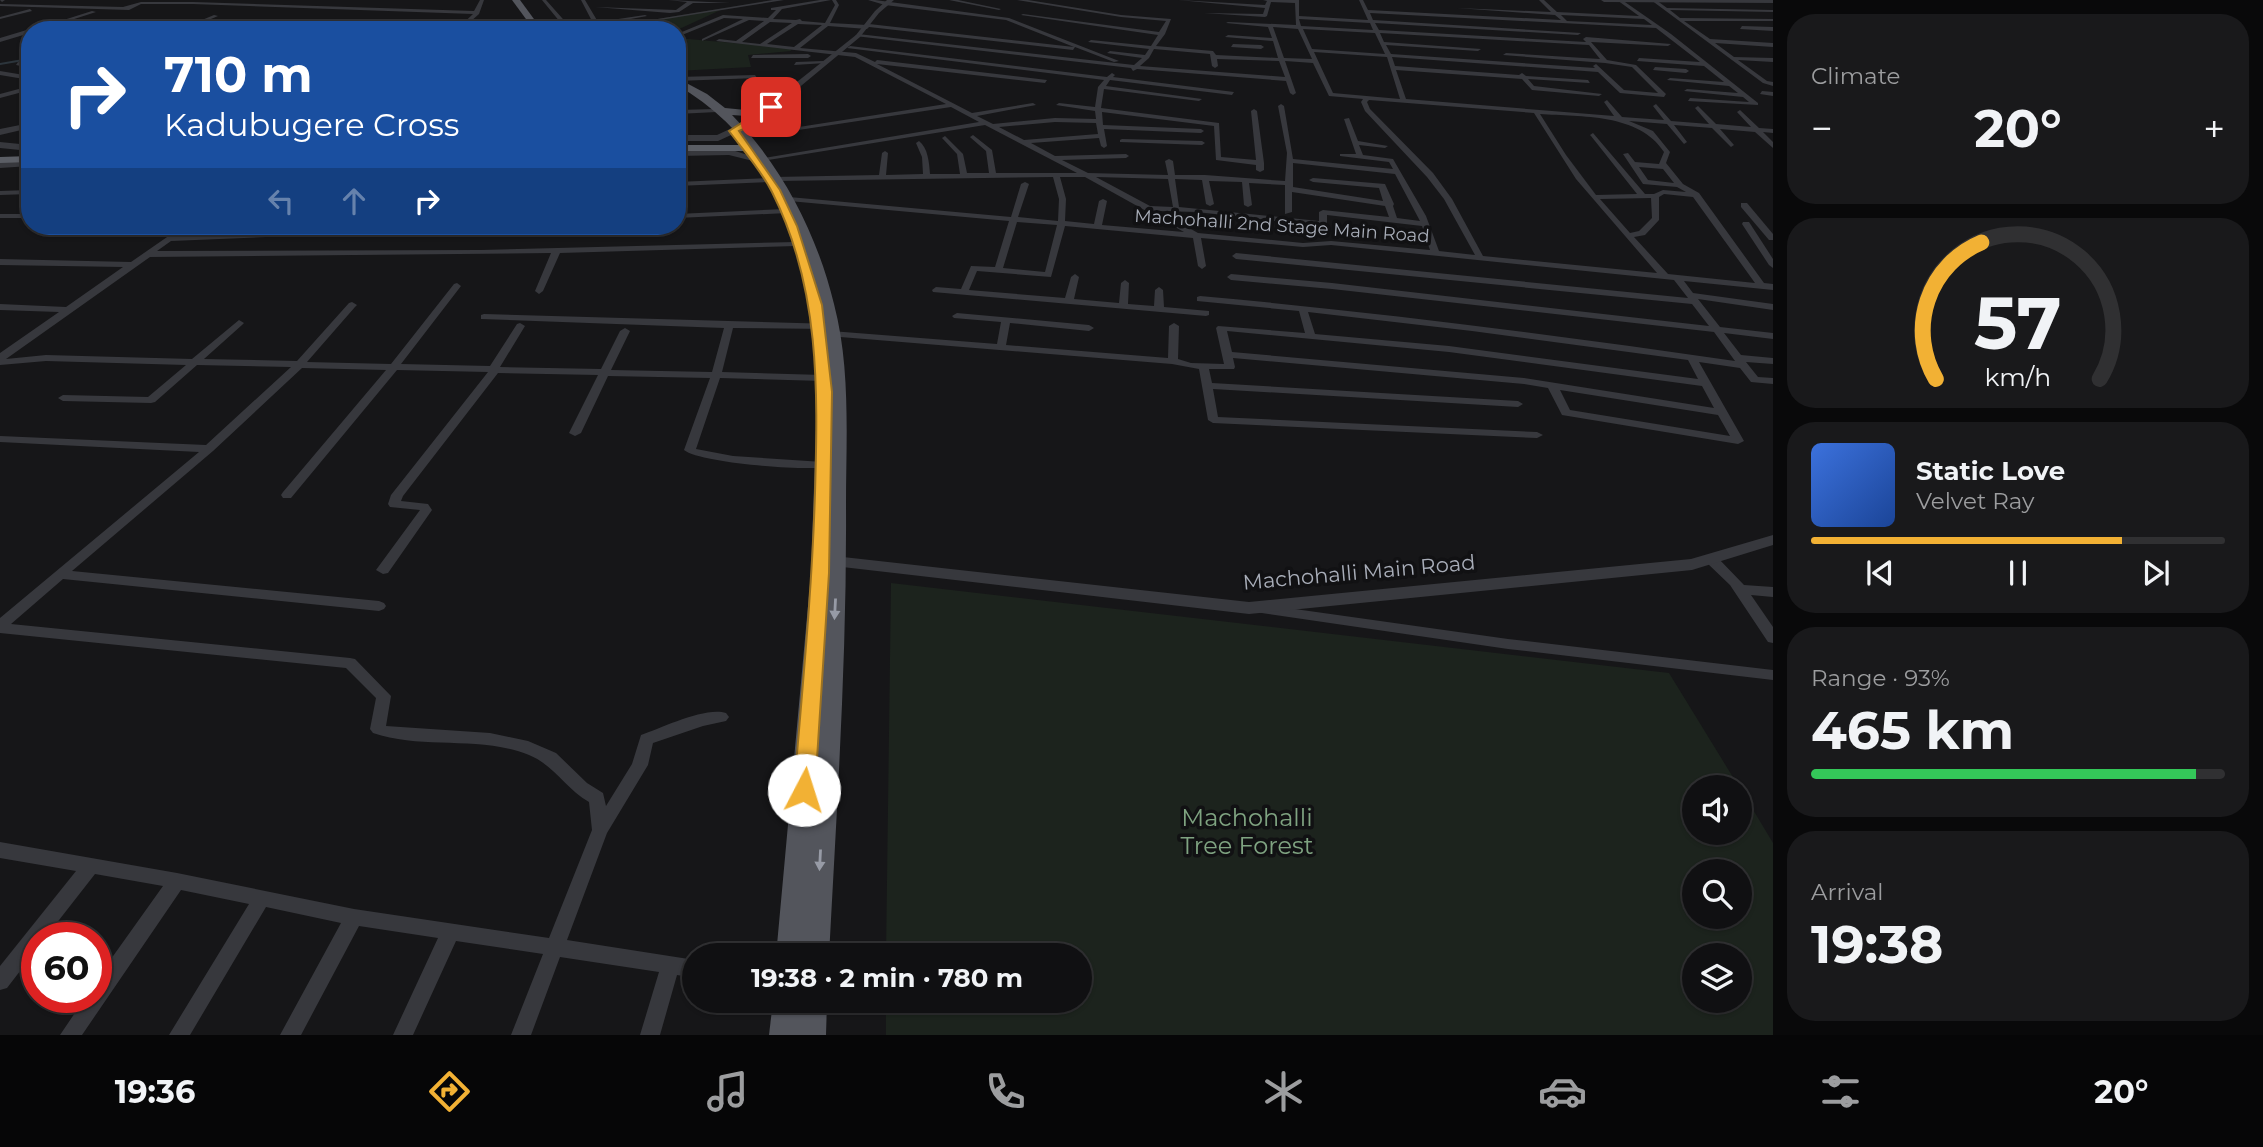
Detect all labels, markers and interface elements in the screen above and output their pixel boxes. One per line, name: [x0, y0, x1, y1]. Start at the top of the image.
text: 710 m: [164, 45, 313, 104]
icon: right: [49, 49, 140, 140]
text: Climate: [1811, 62, 1900, 90]
pin: [741, 77, 801, 137]
icon: arrive: [752, 88, 790, 126]
text: 20°: [1974, 97, 2062, 160]
text: Kadubugere Cross: [164, 105, 459, 144]
text: −: [1811, 105, 1833, 152]
text: +: [2203, 105, 2225, 152]
icon: left: [262, 182, 300, 220]
icon: ahead: [335, 182, 373, 220]
icon: right: [408, 182, 446, 220]
street label: Machohalli 2nd Stage Main Road: [1134, 205, 1430, 247]
text: 57: [1974, 280, 2062, 368]
text: km/h: [1985, 362, 2051, 392]
text: Static Love: [1916, 455, 2065, 487]
text: Velvet Ray: [1916, 487, 2034, 515]
street label: Machohalli Main Road: [1242, 549, 1476, 595]
icon: previous: [1861, 554, 1899, 592]
icon: pause: [1999, 554, 2037, 592]
icon: next: [2137, 554, 2175, 592]
one-way arrow: [829, 598, 840, 620]
text: Range · 93%: [1811, 664, 1950, 692]
text: 465 km: [1811, 699, 2014, 762]
position arrow: [767, 753, 841, 827]
map controls: [1682, 775, 1752, 1013]
button: sound: [1682, 775, 1752, 845]
park label: Machohalli Tree Forest: [1180, 803, 1314, 860]
one-way arrow: [814, 849, 825, 871]
button: search: [1682, 859, 1752, 929]
text: Arrival: [1811, 878, 1884, 906]
text: 19:38: [1811, 913, 1943, 976]
speed limit sign: 60: [21, 922, 112, 1013]
button: layers: [1682, 943, 1752, 1013]
text: 19:38 · 2 min · 780 m: [751, 962, 1023, 994]
icon: directions: [425, 1067, 474, 1116]
icon: music: [703, 1067, 752, 1116]
icon: phone: [981, 1067, 1030, 1116]
icon: climate: [1259, 1067, 1308, 1116]
icon: car: [1538, 1067, 1587, 1116]
icon: filters: [1816, 1067, 1865, 1116]
text: 19:36: [115, 1072, 195, 1111]
text: 20°: [2094, 1072, 2148, 1111]

